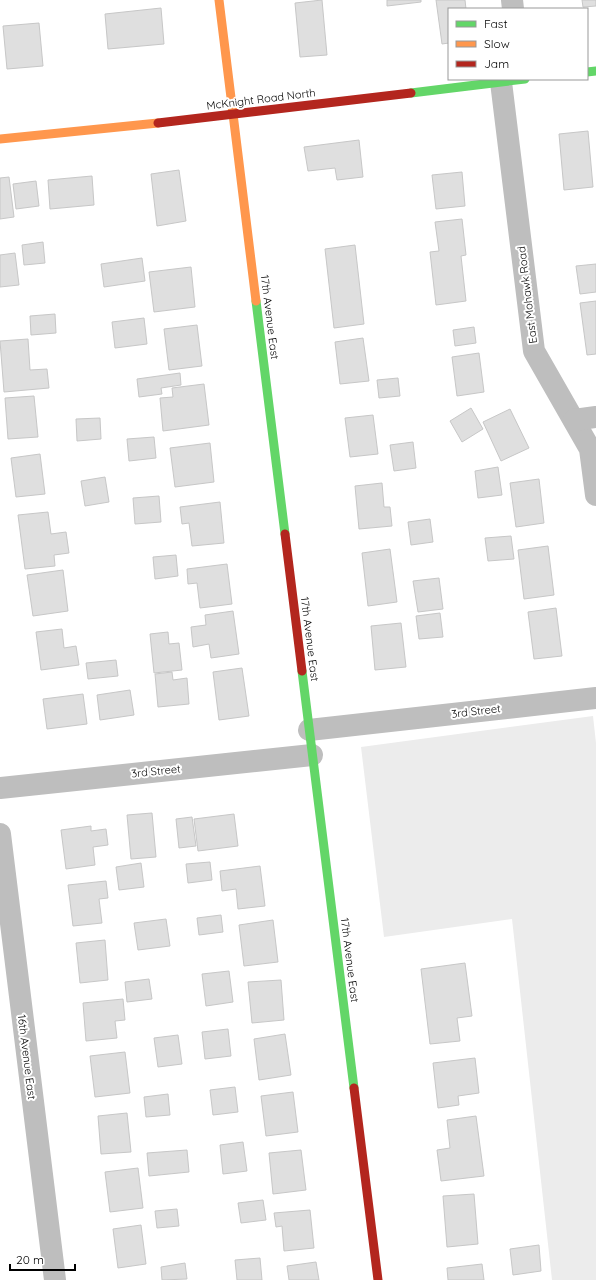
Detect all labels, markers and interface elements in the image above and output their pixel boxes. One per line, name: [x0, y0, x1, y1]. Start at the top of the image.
legend: [448, 8, 588, 80]
text: Fast: [484, 16, 508, 31]
text: Slow: [484, 36, 510, 51]
text: Jam: [484, 56, 509, 71]
street label: McKnight Road North: [206, 85, 316, 113]
street label: East Mohawk Road: [514, 246, 540, 344]
street label: 17th Avenue East: [258, 274, 282, 360]
street label: 17th Avenue East: [298, 596, 322, 682]
street label: 3rd Street: [451, 701, 502, 721]
street label: 3rd Street: [131, 761, 182, 781]
street label: 17th Avenue East: [338, 917, 362, 1003]
street label: 16th Avenue East: [15, 1014, 39, 1100]
scale bar: [10, 1246, 75, 1272]
text: 20 m: [16, 1252, 44, 1267]

